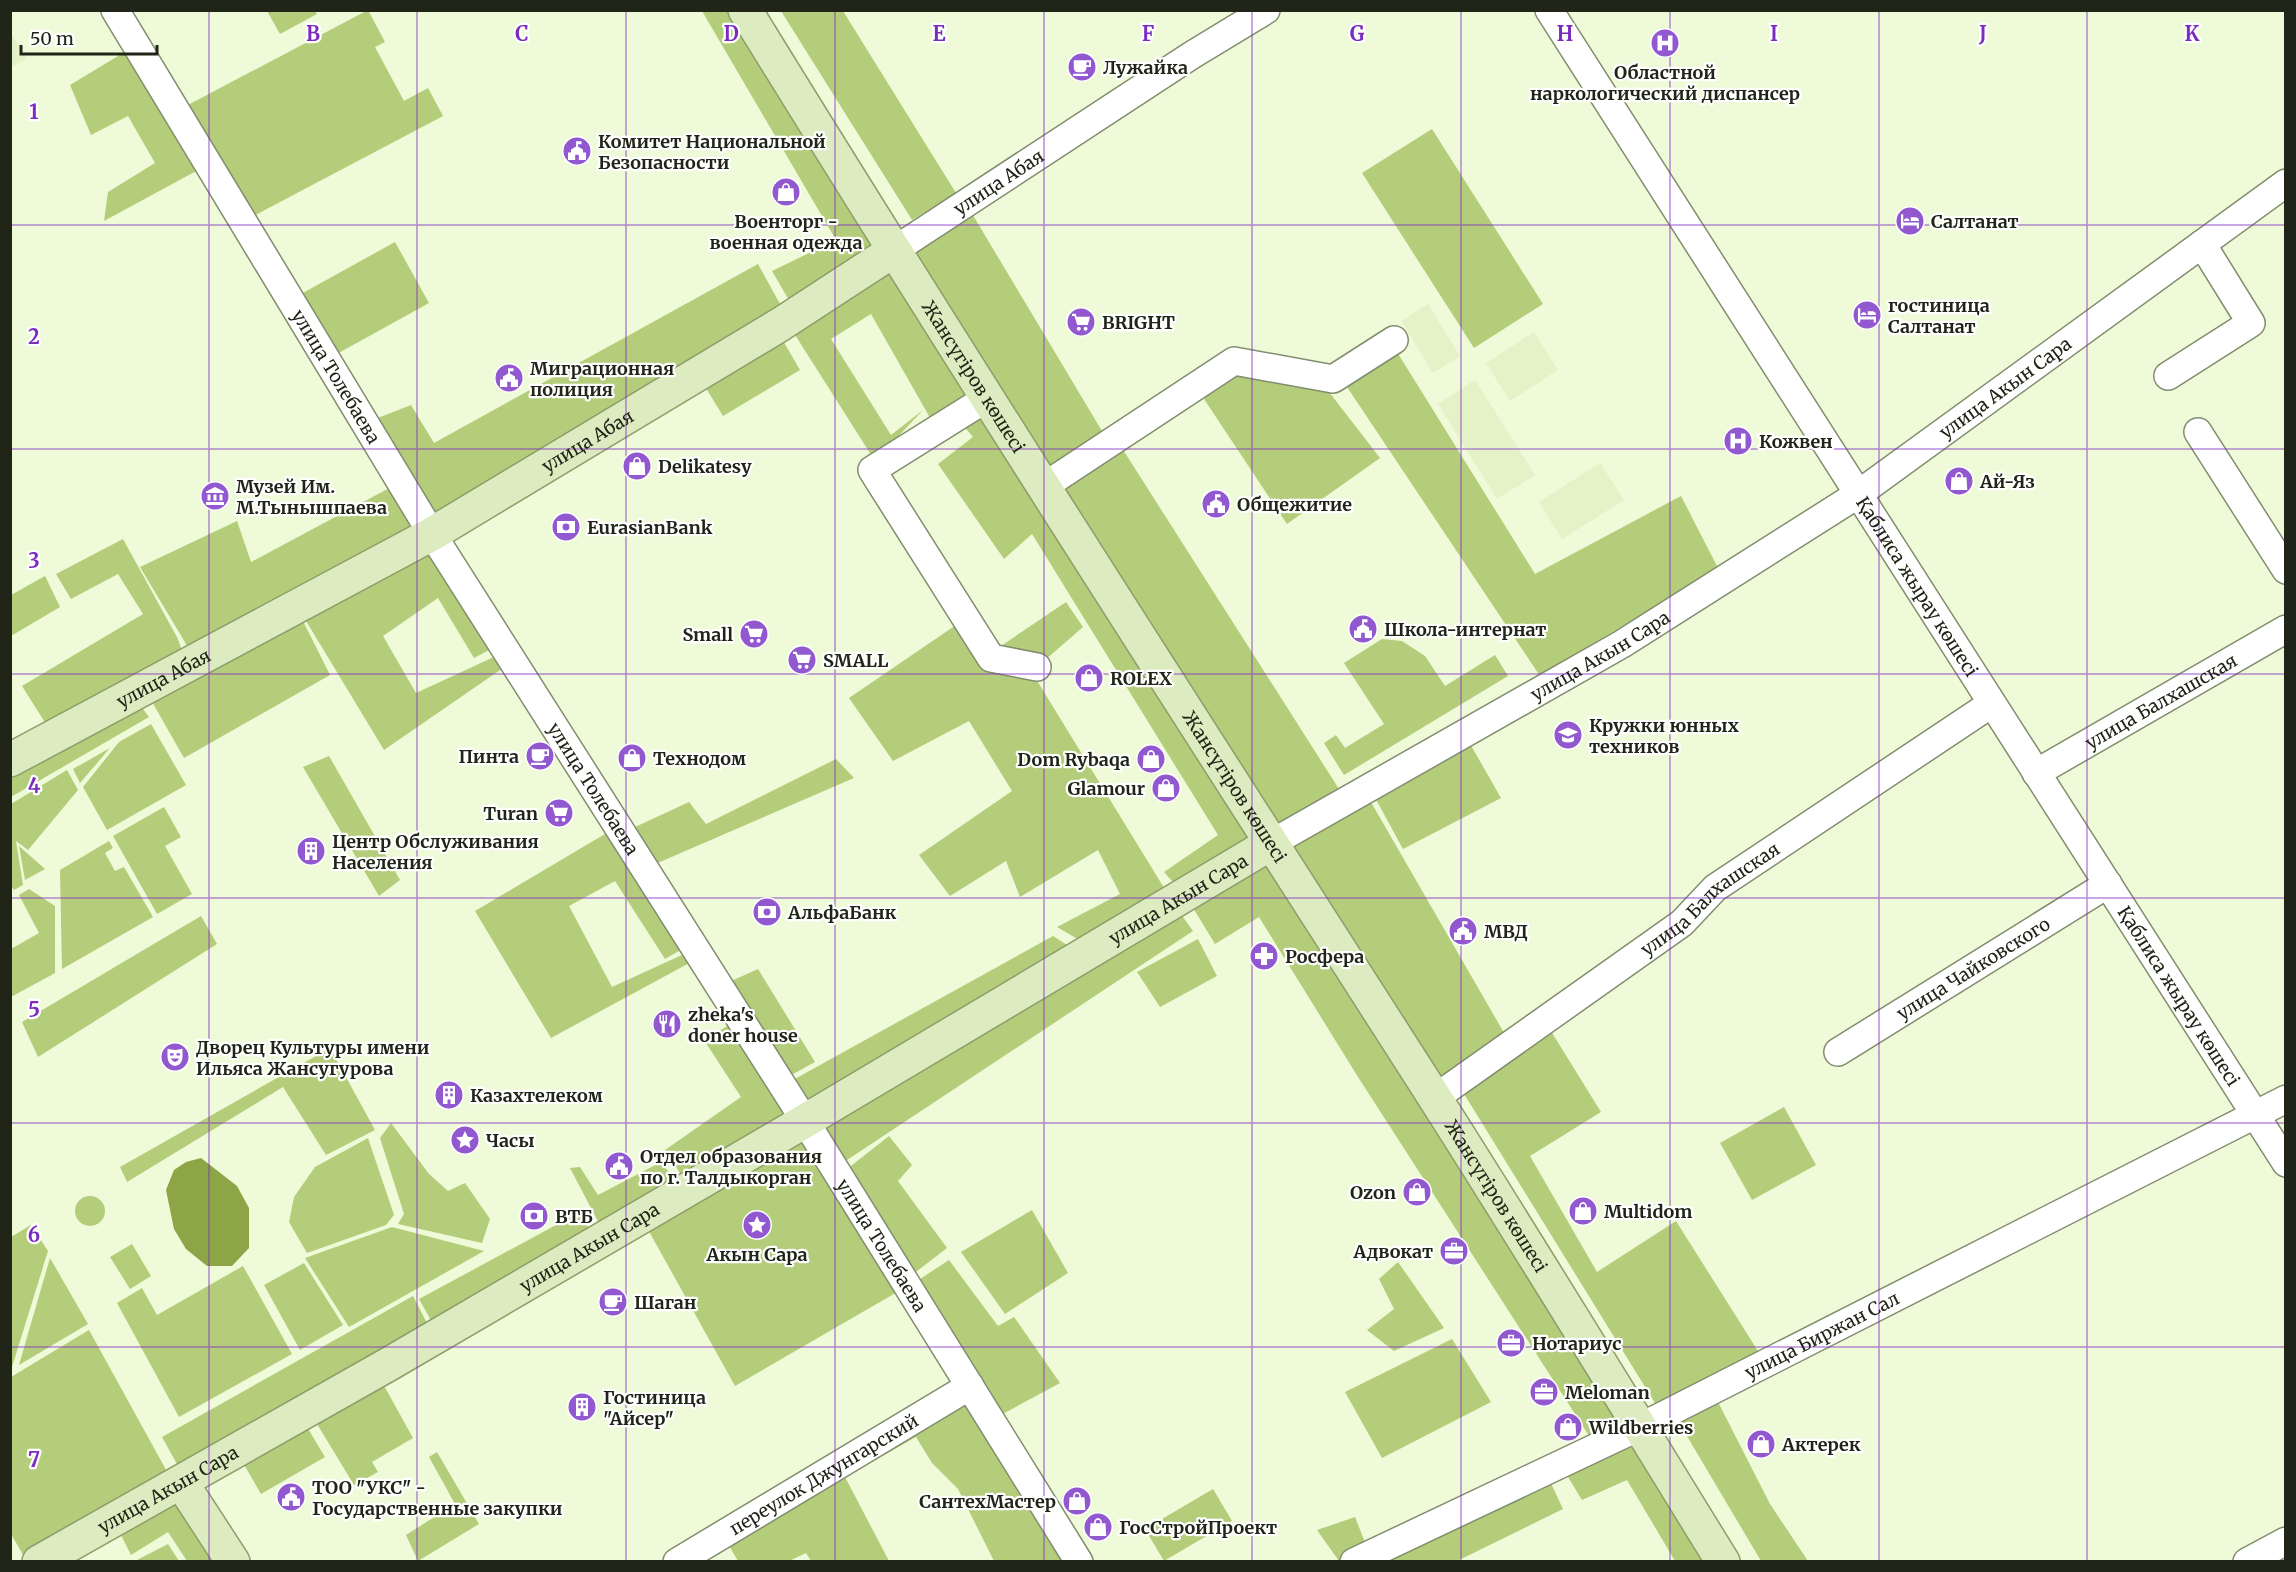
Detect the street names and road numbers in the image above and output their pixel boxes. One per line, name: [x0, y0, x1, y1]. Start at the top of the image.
street label: улица Абая: [949, 144, 1048, 220]
street label: Жансүгіров көшесі: [917, 296, 1031, 457]
street label: улица Толебаева: [287, 305, 386, 448]
street label: улица Акын Сара: [1934, 331, 2076, 443]
street label: улица Абая: [537, 404, 638, 477]
street label: Қаблиса жырау көшесі: [1851, 492, 1984, 681]
street label: улица Акын Сара: [1526, 605, 1674, 705]
street label: улица Абая: [112, 643, 215, 712]
street label: улица Балхашская: [2081, 648, 2241, 754]
street label: Жансүгіров көшесі: [1178, 706, 1292, 867]
street label: улица Толебаева: [543, 718, 645, 859]
street label: улица Балхашская: [1636, 837, 1784, 960]
street label: улица Акын Сара: [1104, 848, 1252, 949]
street label: Қаблиса жырау көшесі: [2113, 901, 2245, 1090]
street label: улица Чайковского: [1892, 912, 2054, 1024]
street label: Жансүгіров көшесі: [1440, 1115, 1553, 1276]
street label: улица Толебаева: [832, 1174, 932, 1316]
street label: улица Акын Сара: [515, 1197, 664, 1297]
street label: улица Биржан Сал: [1741, 1286, 1903, 1384]
street label: переулок Джунгарский: [725, 1408, 922, 1539]
street label: улица Акын Сара: [93, 1440, 243, 1538]

